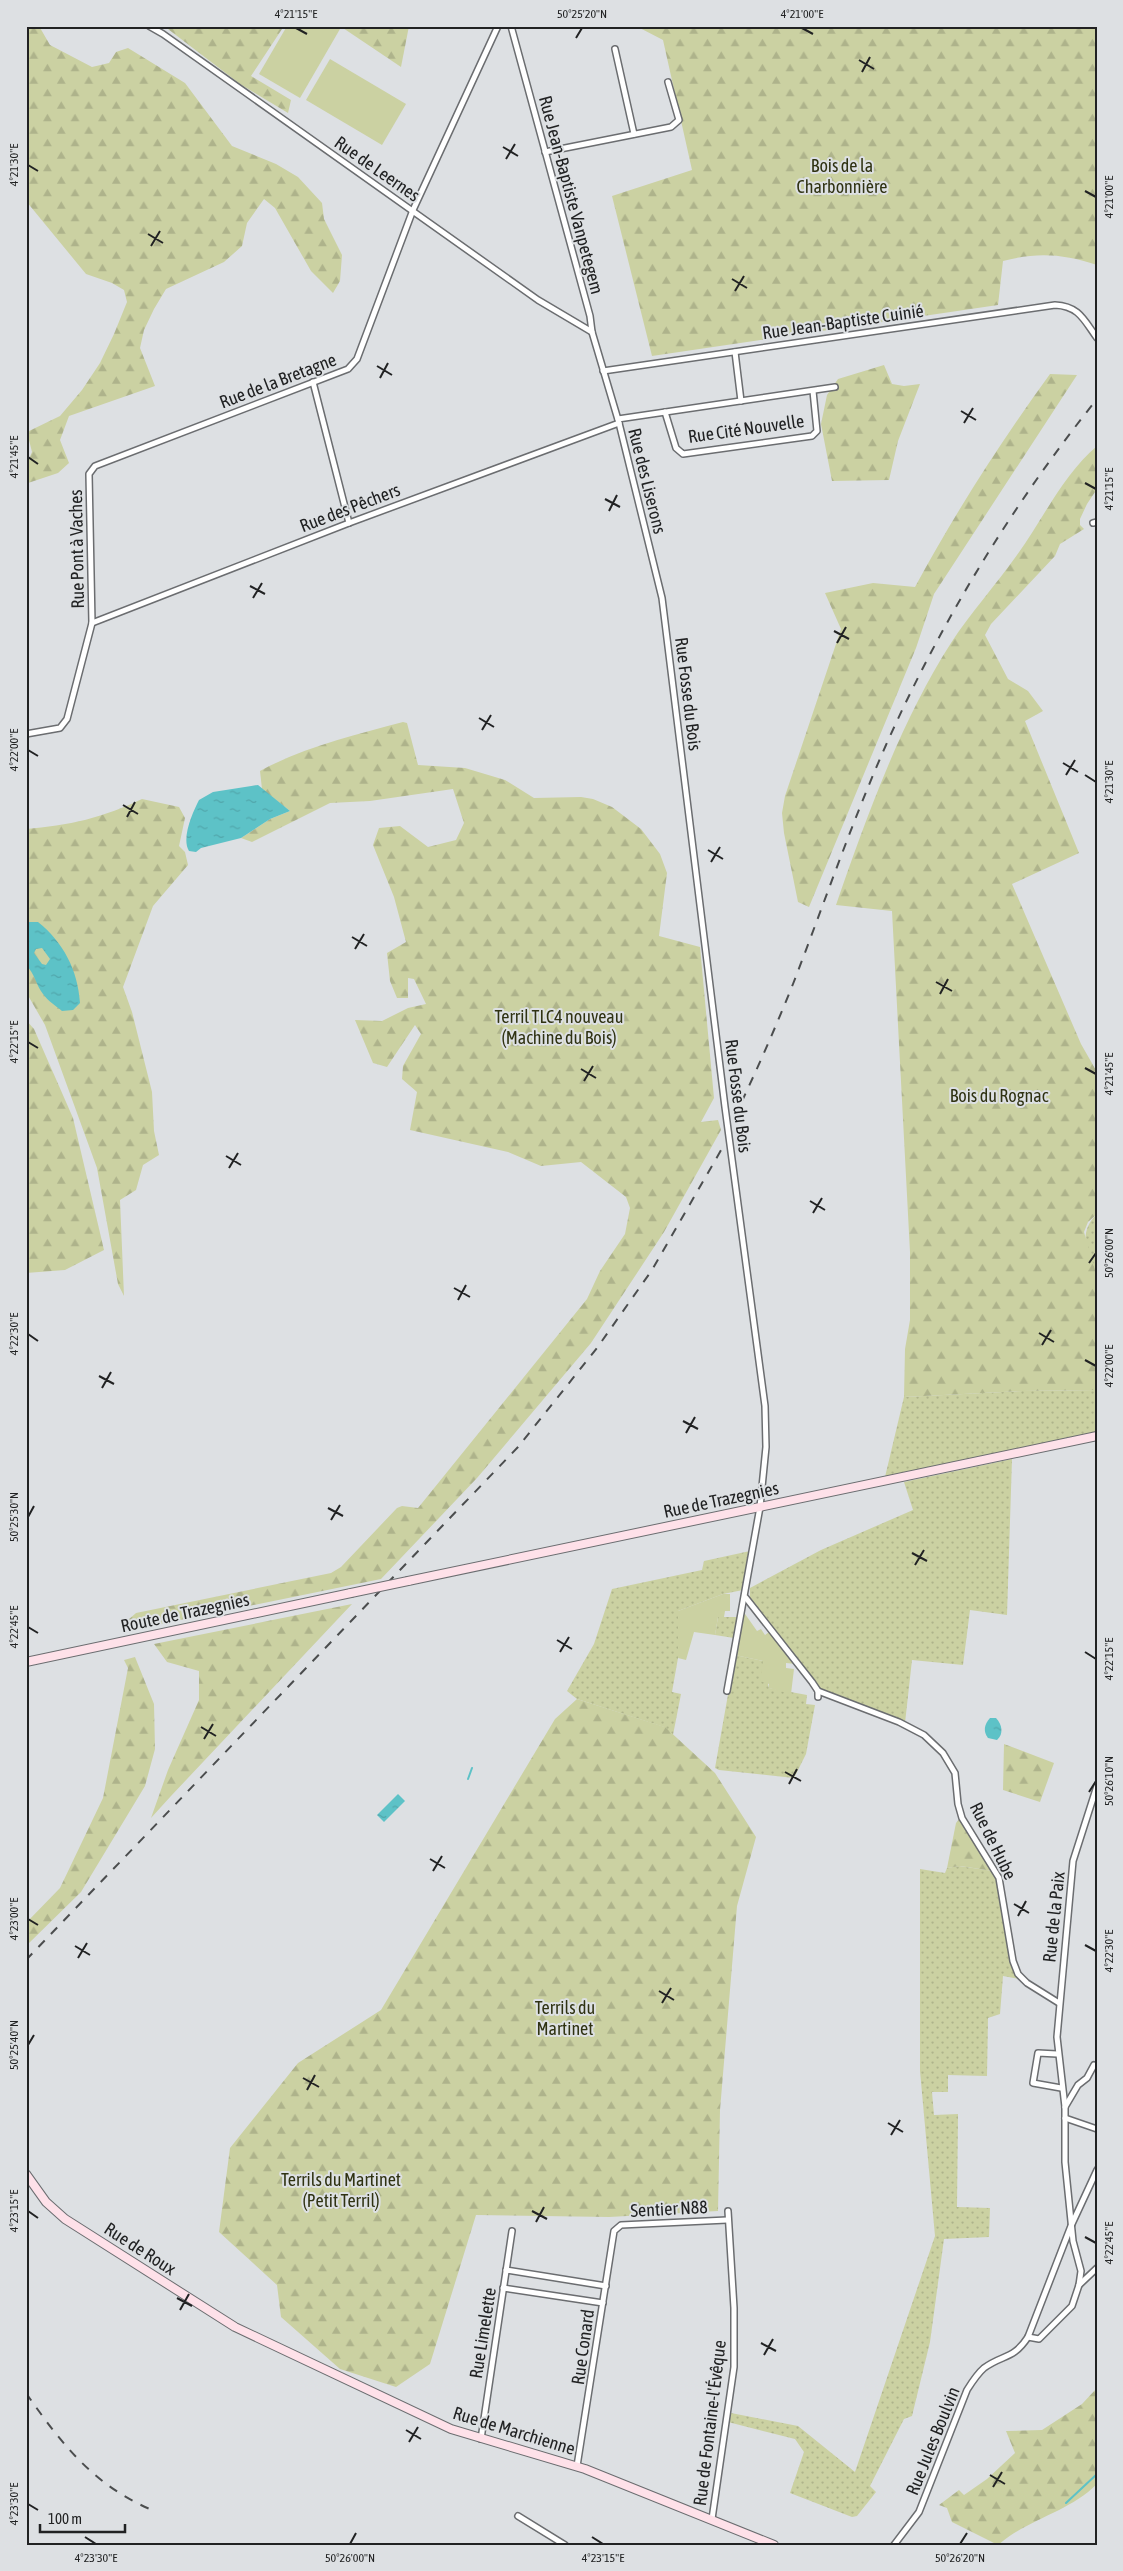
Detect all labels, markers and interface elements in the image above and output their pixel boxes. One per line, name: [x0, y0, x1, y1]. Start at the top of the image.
text: 4°21'15"E: [275, 7, 317, 21]
text: 50°25'20"N: [557, 7, 607, 21]
text: 4°21'00"E: [781, 7, 823, 21]
street label: Rue Jean-Baptiste Vanpetegem: [535, 93, 608, 296]
street label: Rue de Leernes: [331, 132, 424, 206]
text: 4°21'30"E: [7, 144, 21, 186]
park label: Bois de la Charbonnière: [797, 155, 887, 197]
text: 4°21'00"E: [1102, 176, 1116, 218]
street label: Rue Jean-Baptiste Cuinié: [761, 300, 925, 343]
street label: Rue de la Bretagne: [216, 349, 339, 412]
street label: Rue Cité Nouvelle: [687, 410, 805, 447]
street label: Rue des Liserons: [624, 426, 671, 536]
text: 4°21'45"E: [7, 436, 21, 478]
text: 4°21'15"E: [1102, 468, 1116, 510]
street label: Rue des Pêchers: [297, 479, 403, 536]
street label: Rue Pont à Vaches: [65, 489, 88, 609]
street label: Rue Fosse du Bois: [671, 636, 706, 752]
text: 4°22'00"E: [7, 729, 21, 771]
text: 4°21'30"E: [1102, 761, 1116, 803]
park label: Terril TLC4 nouveau (Machine du Bois): [495, 1006, 623, 1048]
text: 4°22'15"E: [7, 1021, 21, 1063]
street label: Rue Fosse du Bois: [721, 1038, 756, 1154]
text: 4°21'45"E: [1102, 1053, 1116, 1095]
park label: Bois du Rognac: [950, 1085, 1049, 1106]
text: 50°26'00"N: [1102, 1228, 1116, 1278]
text: 4°22'30"E: [7, 1313, 21, 1355]
text: 4°22'00"E: [1102, 1345, 1116, 1387]
street label: Rue de Trazegnies: [661, 1477, 780, 1522]
text: 50°25'30"N: [7, 1492, 21, 1542]
street label: Route de Trazegnies: [119, 1589, 251, 1636]
text: 4°22'45"E: [7, 1606, 21, 1648]
text: 4°22'15"E: [1102, 1638, 1116, 1680]
text: 50°26'10"N: [1102, 1756, 1116, 1806]
street label: Rue de Hube: [966, 1799, 1021, 1883]
street label: Rue de la Paix: [1038, 1870, 1069, 1963]
text: 4°23'00"E: [7, 1898, 21, 1940]
text: 4°22'30"E: [1102, 1930, 1116, 1972]
park label: Terrils du Martinet: [535, 1997, 595, 2039]
text: 50°25'40"N: [7, 2020, 21, 2070]
park label: Terrils du Martinet (Petit Terril): [281, 2169, 401, 2211]
text: 4°23'15"E: [7, 2190, 21, 2232]
street label: Sentier N88: [630, 2196, 708, 2221]
street label: Rue de Roux: [101, 2218, 180, 2279]
text: 4°22'45"E: [1102, 2222, 1116, 2264]
street label: Rue Limelette: [465, 2286, 500, 2380]
street label: Rue Conard: [567, 2308, 598, 2386]
street label: Rue de Fontaine-l'Évêque: [689, 2339, 730, 2507]
street label: Rue Jules Boulvin: [901, 2384, 964, 2498]
street label: Rue de Marchienne: [451, 2402, 578, 2459]
text: 4°23'30"E: [7, 2483, 21, 2525]
scale bar: [40, 2501, 125, 2533]
text: 100 m: [48, 2510, 82, 2527]
text: 4°23'30"E: [75, 2551, 117, 2565]
text: 50°26'00"N: [325, 2551, 375, 2565]
text: 4°23'15"E: [582, 2551, 624, 2565]
text: 50°26'20"N: [935, 2551, 985, 2565]

